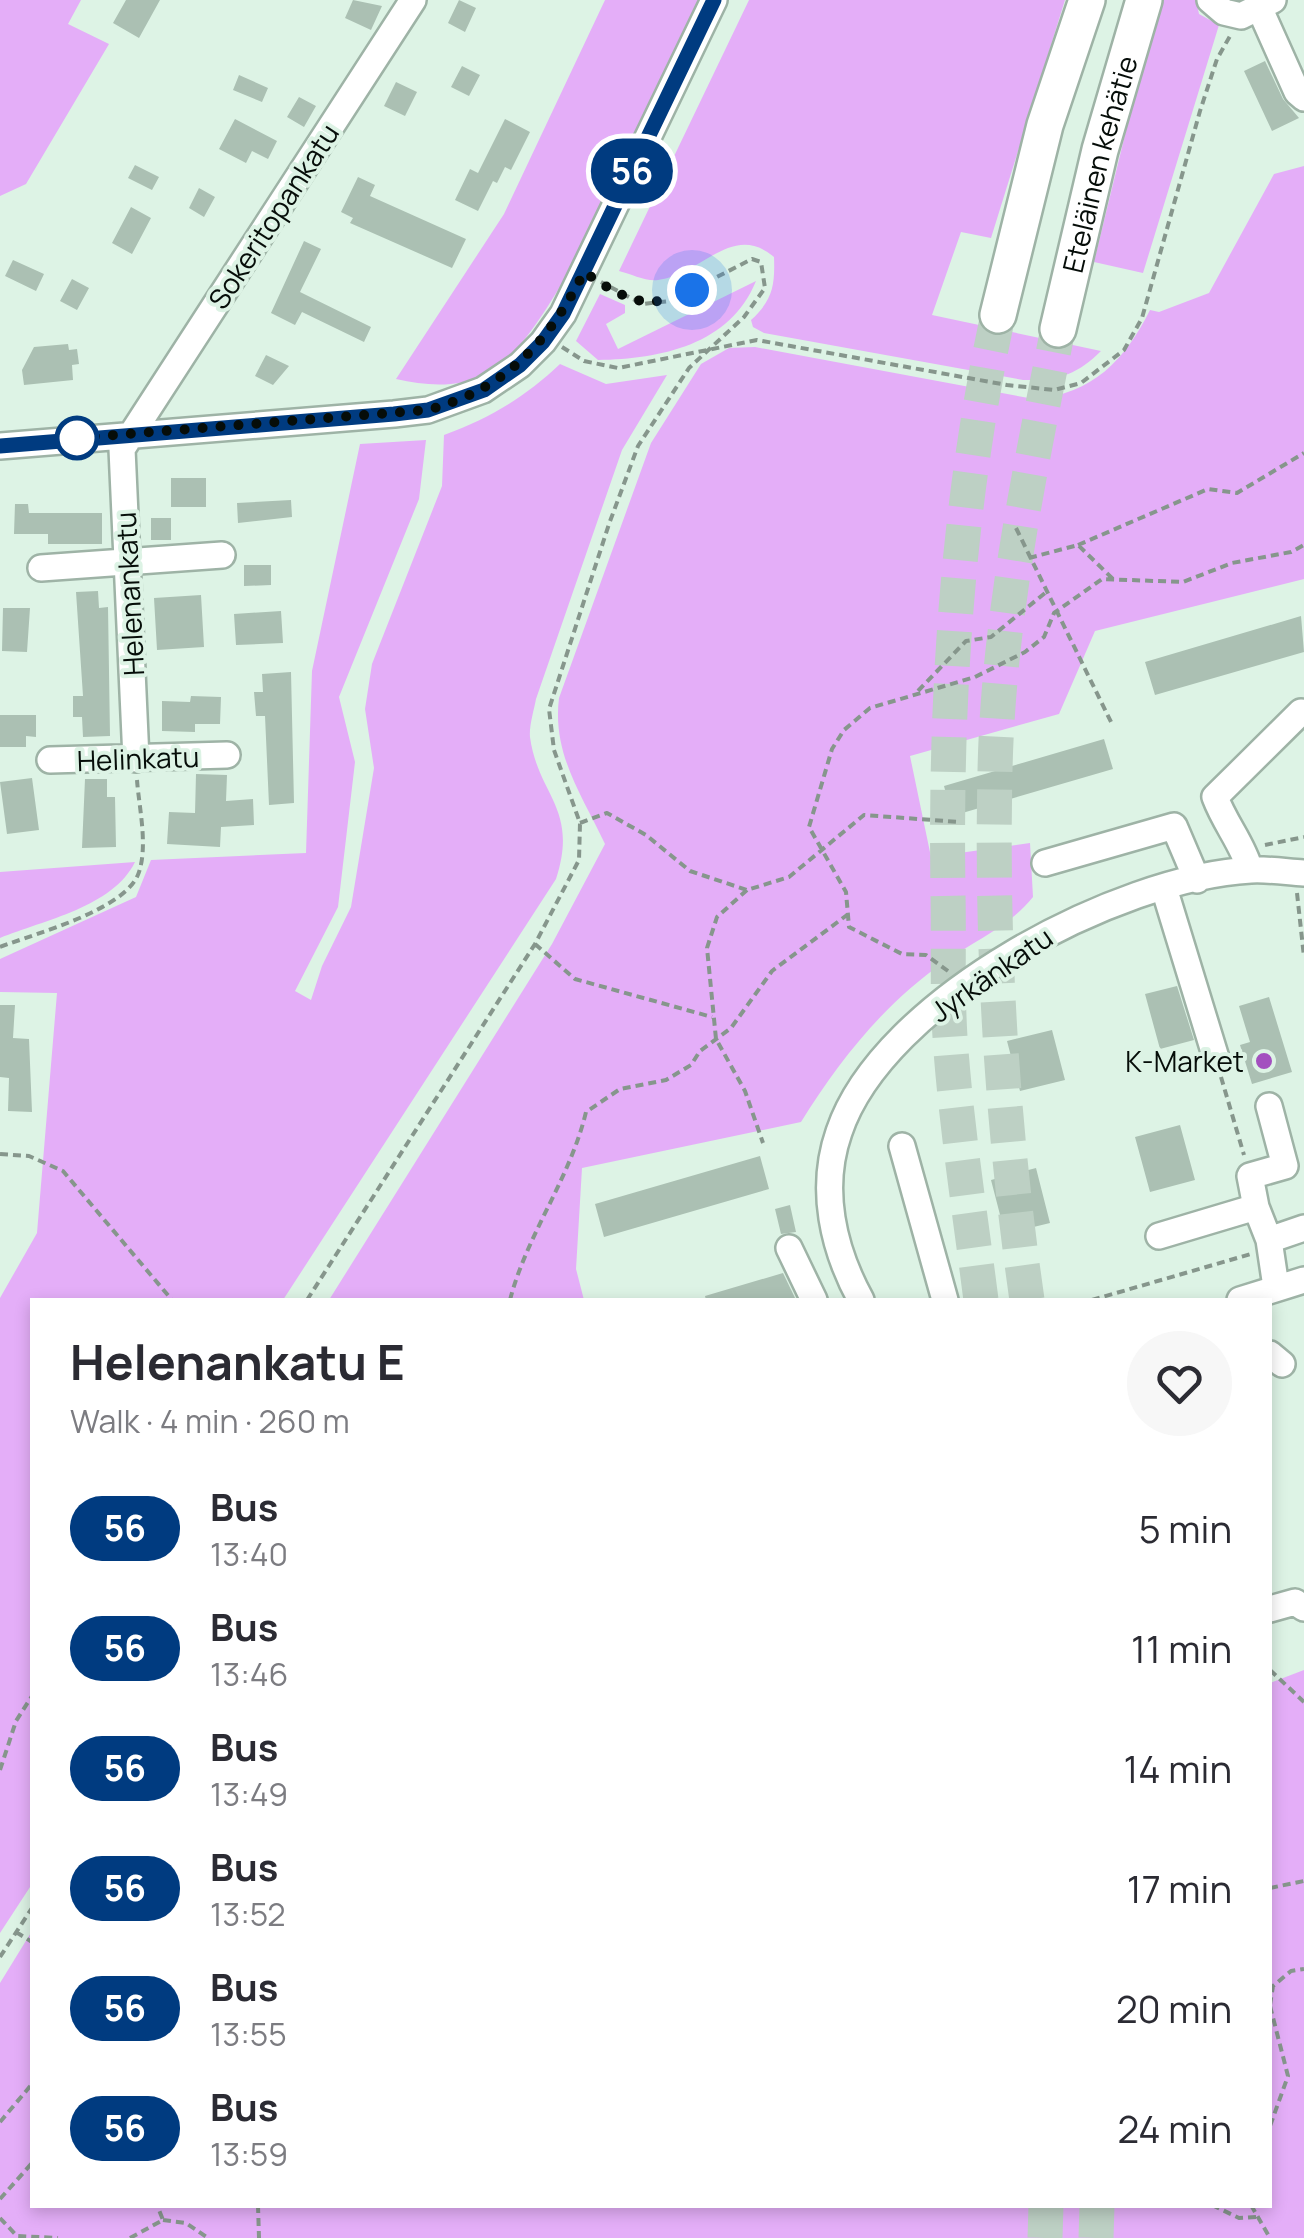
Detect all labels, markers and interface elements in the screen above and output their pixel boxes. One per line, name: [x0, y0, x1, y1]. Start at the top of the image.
street label: Eteläinen kehätie: [1053, 51, 1146, 276]
street label: Sokeritopankatu: [199, 116, 347, 316]
line badge: 56: [587, 138, 677, 204]
text: 56: [611, 147, 653, 195]
your location: [667, 265, 717, 315]
unlabelled marker: [56, 417, 98, 459]
street label: Helenankatu: [106, 511, 152, 677]
street label: Helinkatu: [76, 737, 200, 779]
street label: Jyrkänkatu: [922, 918, 1060, 1030]
place label: K-Market: [1125, 1042, 1244, 1080]
marker: K-Market: [1253, 1050, 1275, 1072]
text: Helenankatu E: [70, 1329, 405, 1394]
button: heart: [1127, 1331, 1232, 1436]
text: Walk · 4 min · 260 m: [70, 1399, 350, 1443]
text: Bus: [210, 1480, 278, 1532]
text: 5 min: [1139, 1502, 1232, 1554]
text: 56: [104, 1504, 146, 1552]
text: 13:40: [210, 1532, 288, 1576]
text: Bus: [210, 1600, 278, 1652]
text: 11 min: [1131, 1622, 1232, 1674]
text: 56: [104, 1624, 146, 1672]
text: 13:46: [210, 1652, 288, 1696]
text: Bus: [210, 1720, 278, 1772]
text: 14 min: [1124, 1742, 1232, 1794]
text: 56: [104, 1744, 146, 1792]
text: 13:49: [210, 1772, 288, 1816]
text: Bus: [210, 1840, 278, 1892]
text: 17 min: [1127, 1862, 1232, 1914]
text: 56: [104, 1864, 146, 1912]
text: 13:52: [210, 1892, 286, 1936]
text: Bus: [210, 1960, 278, 2012]
text: 20 min: [1116, 1982, 1232, 2034]
text: 56: [104, 1984, 146, 2032]
text: 13:55: [210, 2012, 287, 2056]
text: Bus: [210, 2080, 278, 2132]
text: 24 min: [1117, 2102, 1232, 2154]
text: 56: [104, 2104, 146, 2152]
text: 13:59: [210, 2132, 288, 2176]

